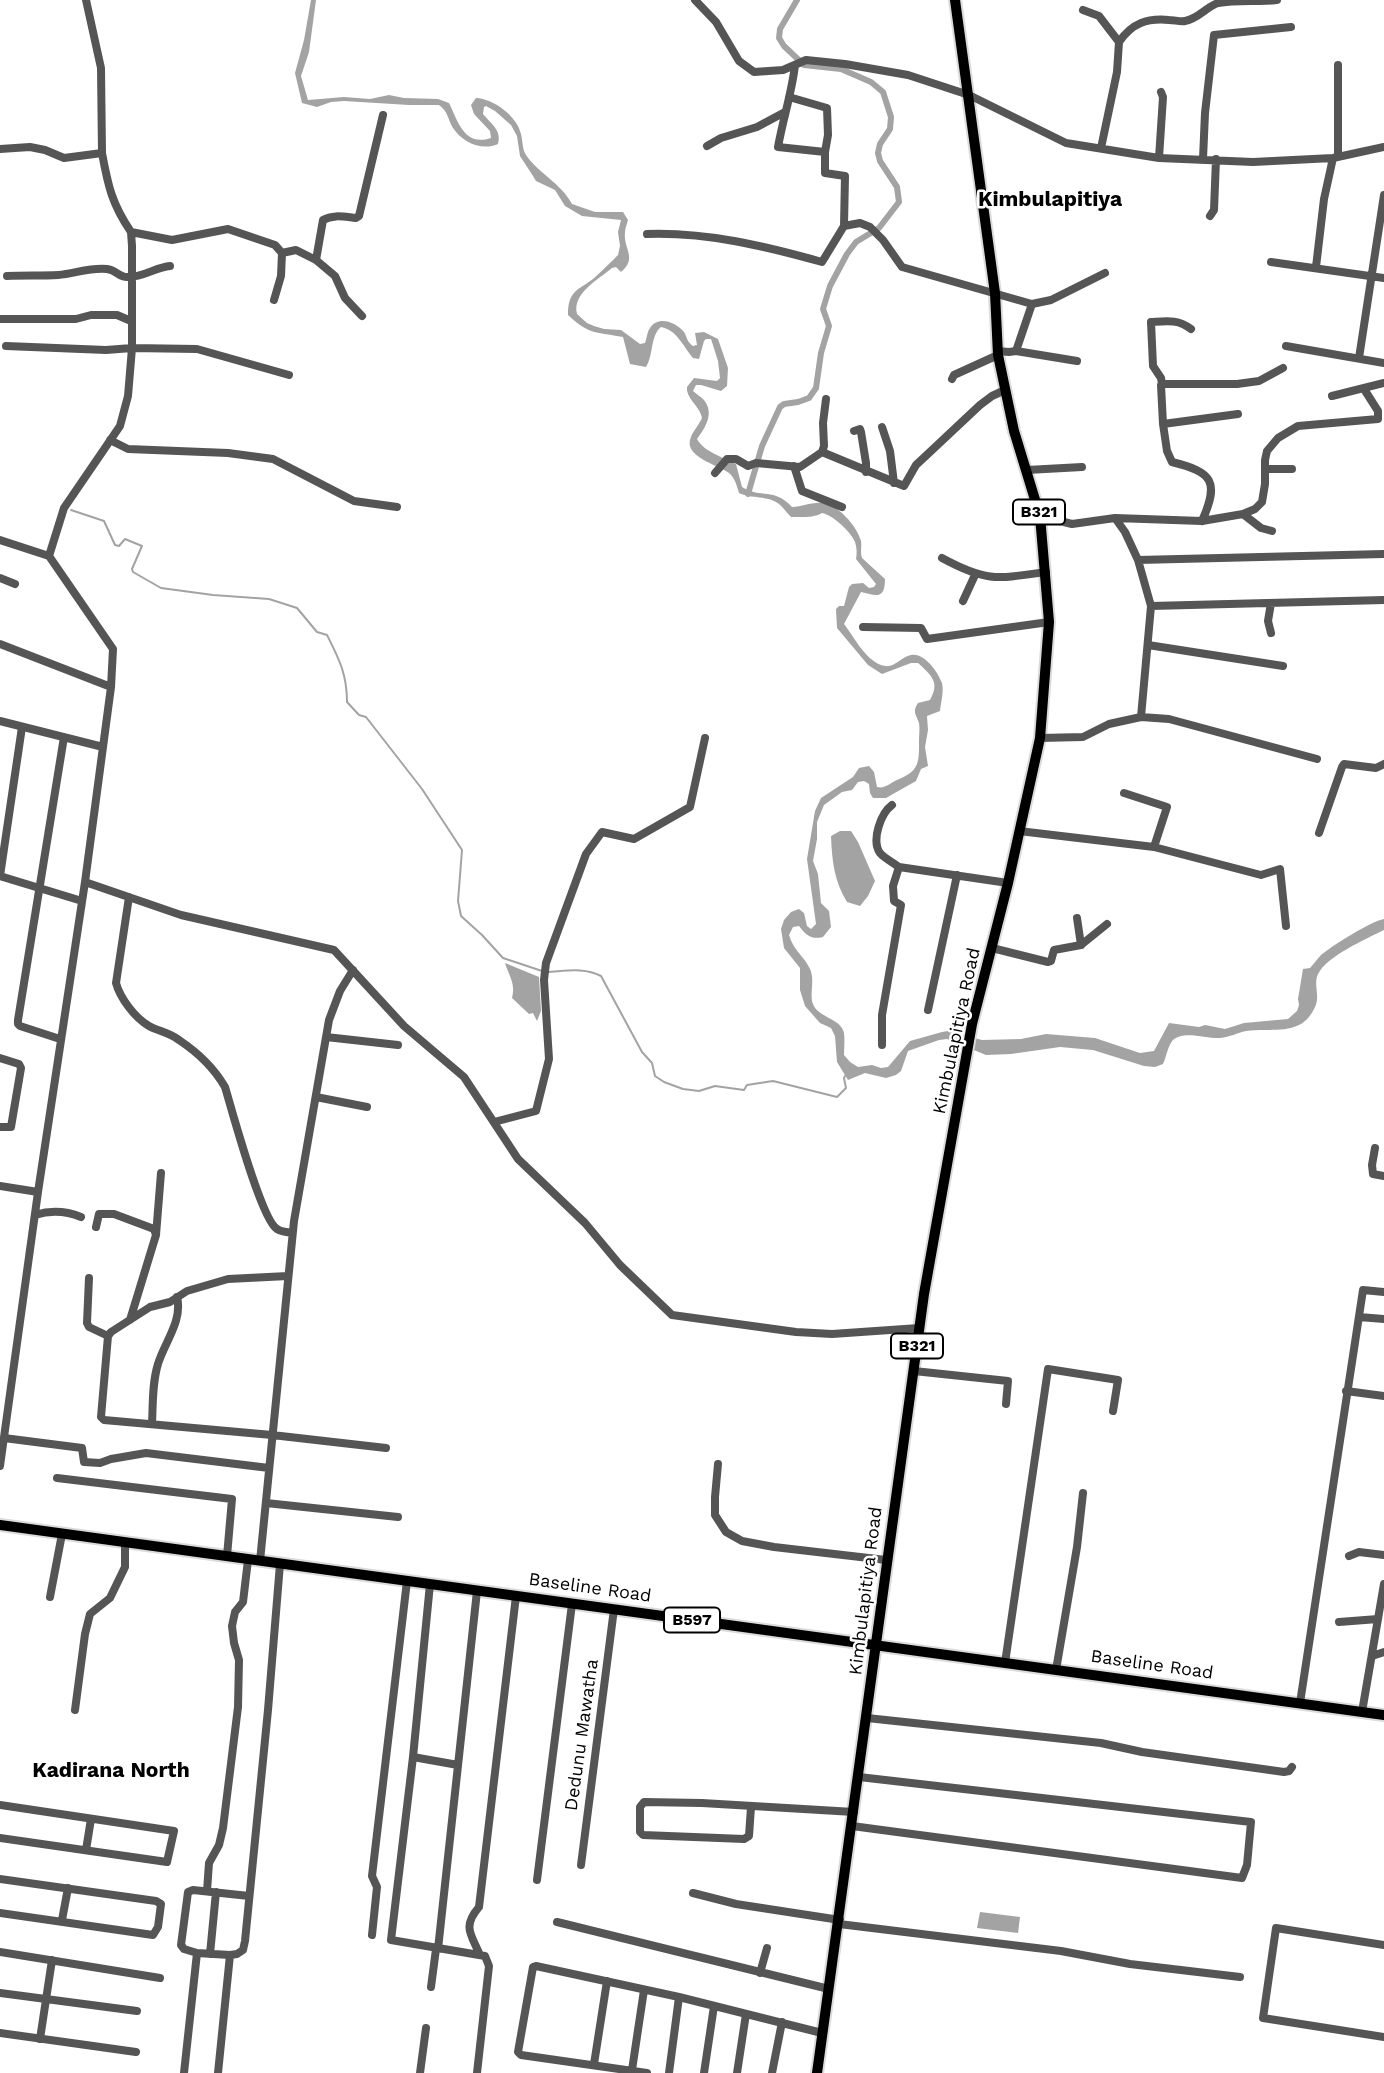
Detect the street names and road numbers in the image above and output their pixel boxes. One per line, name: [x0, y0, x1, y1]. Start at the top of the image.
road number: B321: [1013, 499, 1065, 524]
street label: Kimbulapitiya Road: [929, 946, 985, 1116]
road number: B321: [891, 1334, 943, 1358]
street label: Kimbulapitiya Road: [845, 1506, 887, 1676]
street label: Baseline Road: [527, 1569, 653, 1607]
road number: B597: [664, 1608, 720, 1632]
street label: Baseline Road: [1089, 1646, 1215, 1684]
street label: Dedunu Mawatha: [561, 1658, 603, 1812]

